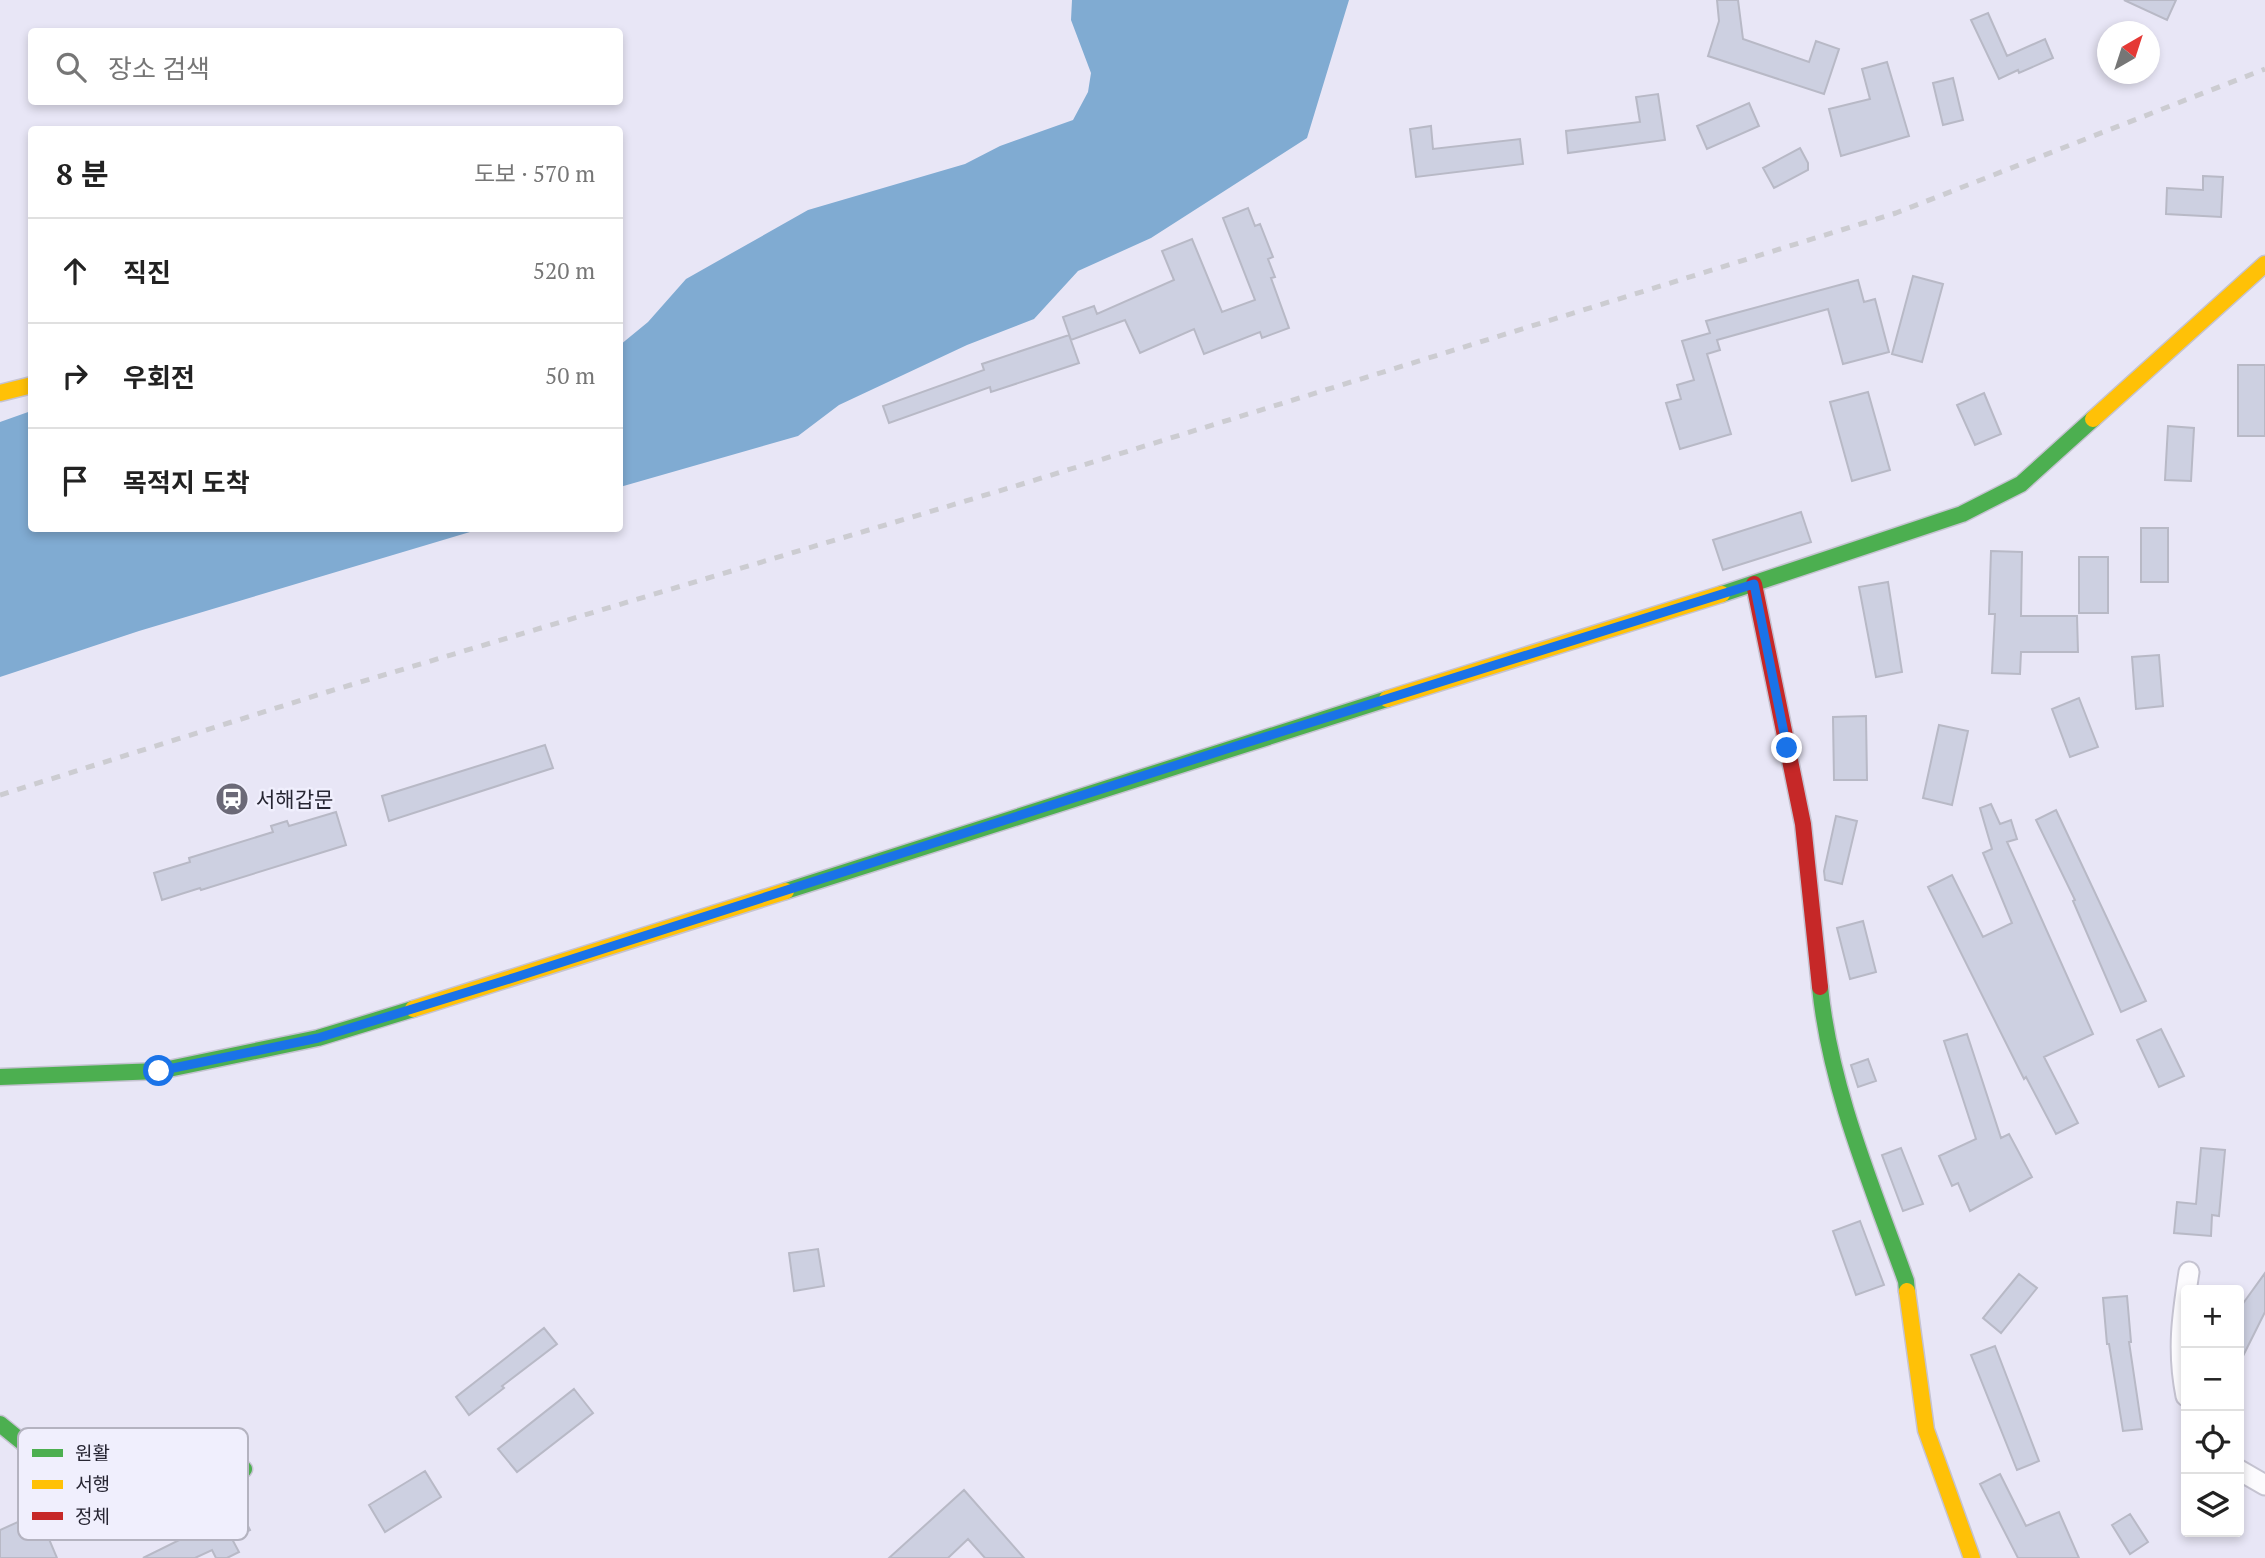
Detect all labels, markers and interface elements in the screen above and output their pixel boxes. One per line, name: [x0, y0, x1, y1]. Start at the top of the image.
north arrow: [2097, 21, 2160, 84]
search box: [28, 28, 623, 105]
icon: search: [52, 48, 90, 86]
text: 장소 검색: [108, 51, 210, 85]
text: 8 분: [56, 154, 109, 194]
text: 도보 · 570 m: [474, 158, 595, 189]
icon: ahead: [56, 252, 94, 290]
text: 직진: [123, 255, 171, 289]
text: 520 m: [533, 255, 595, 286]
icon: right: [56, 357, 94, 395]
text: 우회전: [123, 360, 195, 394]
text: 50 m: [545, 360, 595, 391]
icon: arrive: [56, 462, 94, 500]
text: 목적지 도착: [123, 465, 250, 499]
route end: [1771, 732, 1802, 763]
station icon: 서해갑문: [213, 780, 251, 818]
place label: 서해갑문: [256, 785, 333, 813]
route start: [143, 1055, 174, 1086]
map controls: [2181, 1285, 2244, 1537]
button: +: [2181, 1285, 2244, 1348]
button: −: [2181, 1348, 2244, 1411]
button: locate: [2181, 1411, 2244, 1474]
legend: [18, 1428, 248, 1540]
text: 원활: [75, 1440, 110, 1465]
text: 서행: [75, 1471, 110, 1496]
button: layers: [2181, 1474, 2244, 1537]
text: 정체: [75, 1503, 110, 1528]

